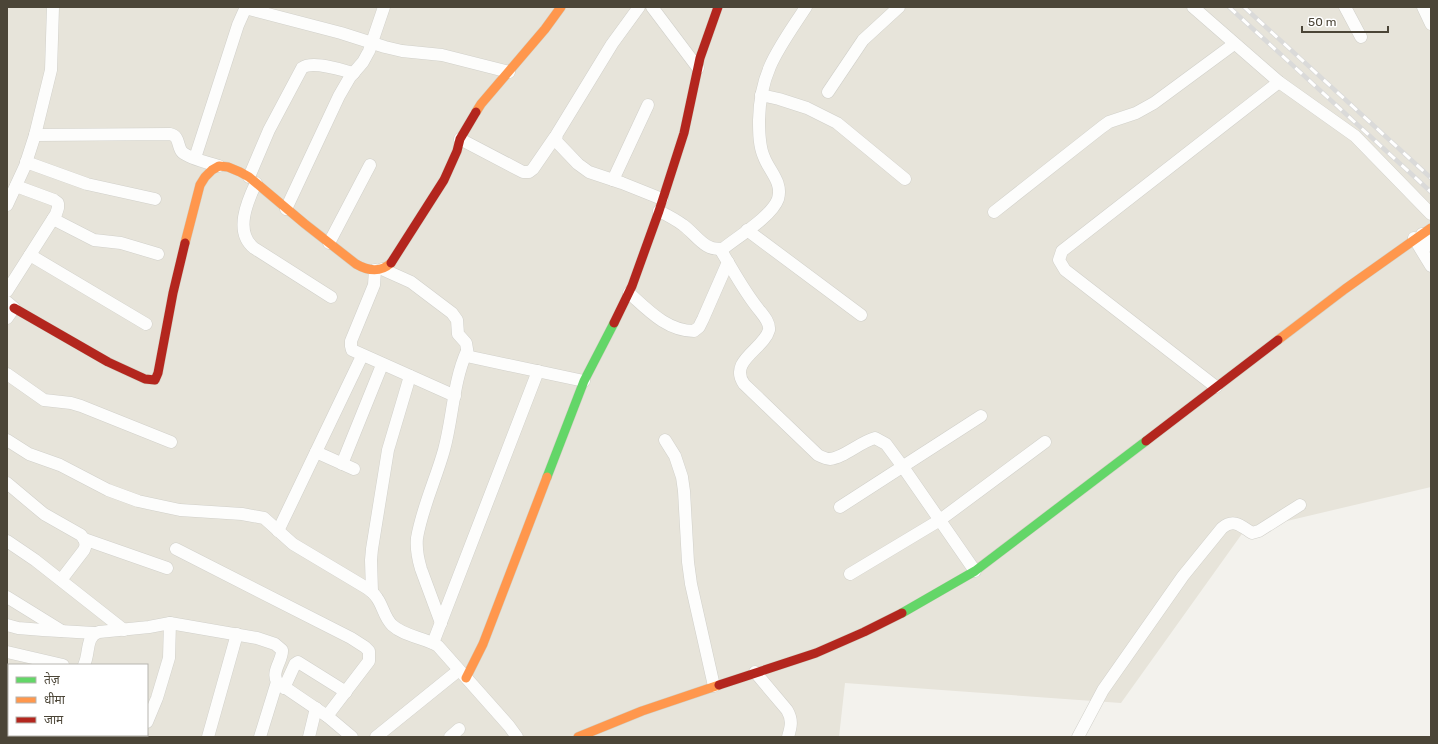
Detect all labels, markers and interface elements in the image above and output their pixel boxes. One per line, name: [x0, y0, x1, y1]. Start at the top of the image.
scale bar: [1302, 8, 1388, 34]
text: 50 m: [1308, 15, 1336, 29]
legend: [8, 664, 148, 736]
text: तेज़: [44, 672, 61, 687]
text: धीमा: [44, 692, 66, 707]
text: जाम: [44, 713, 64, 727]

